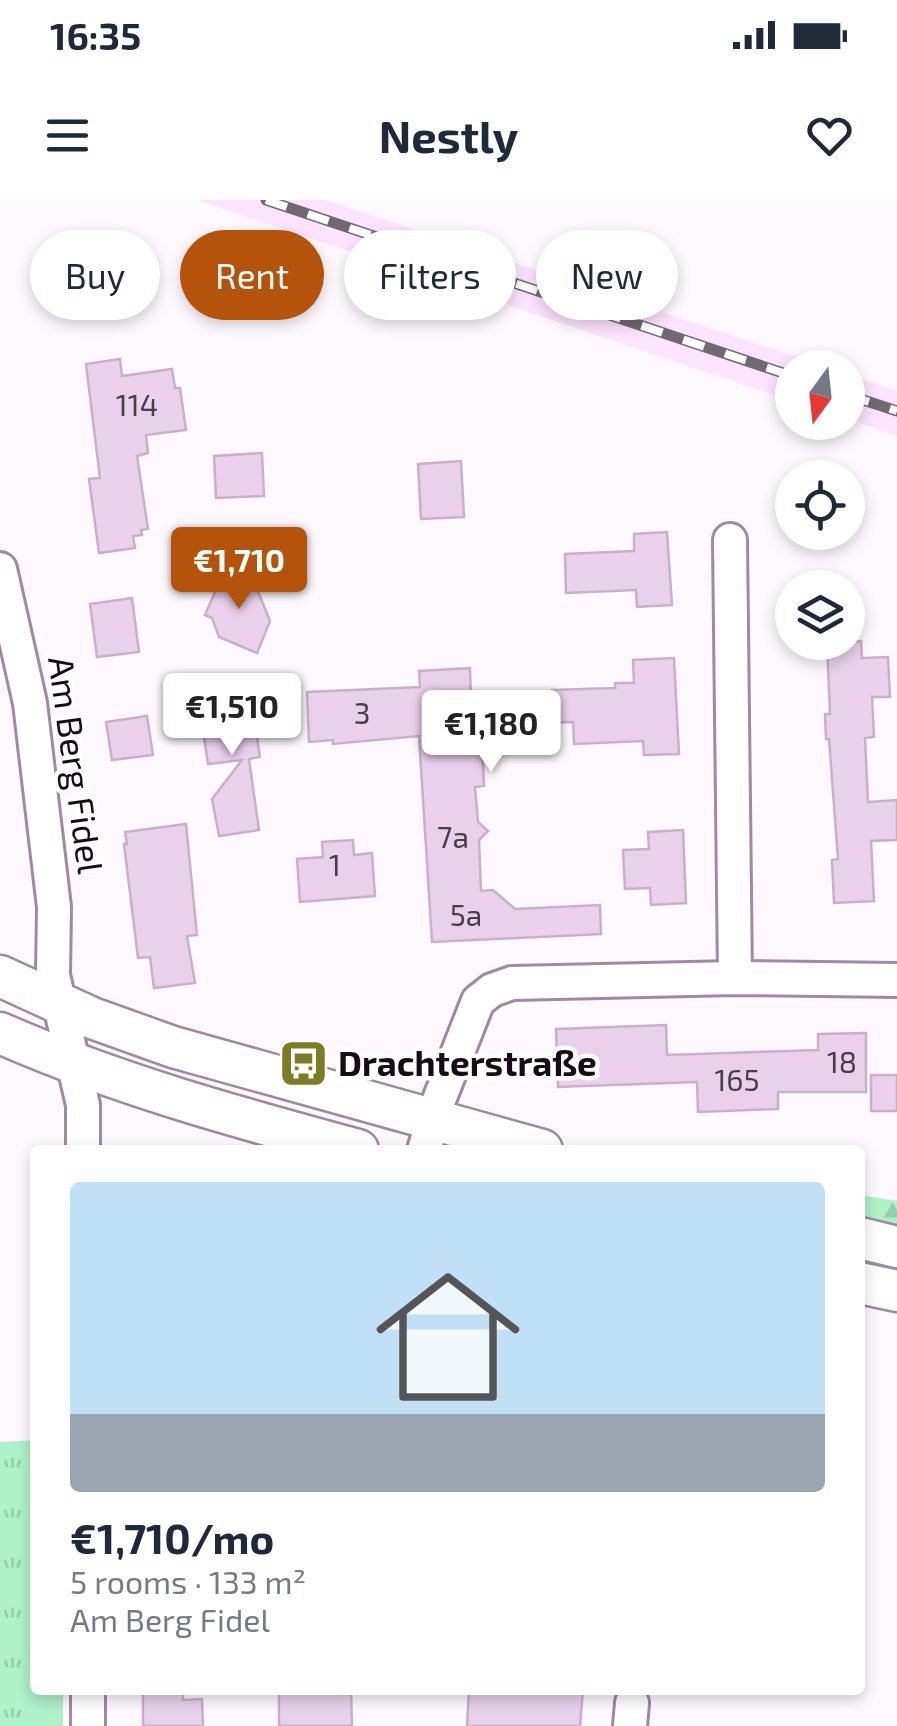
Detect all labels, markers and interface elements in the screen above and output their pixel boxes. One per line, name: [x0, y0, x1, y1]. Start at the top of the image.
text: 16:35: [50, 12, 141, 58]
icon: menu: [40, 108, 95, 163]
text: Nestly: [379, 108, 518, 162]
icon: heart: [802, 108, 857, 163]
chip: Buy: [30, 230, 160, 320]
chip: Rent: [180, 230, 324, 320]
chip: Filters: [344, 230, 516, 320]
chip: New: [536, 230, 678, 320]
north arrow: [775, 350, 865, 440]
map controls: [775, 350, 865, 660]
house number: 114: [116, 386, 158, 422]
button: locate: [775, 460, 865, 550]
pin: €1,710: [158, 527, 320, 612]
text: €1,710: [193, 540, 285, 578]
button: layers: [775, 570, 865, 660]
street label: Am Berg Fidel: [41, 653, 113, 877]
pin: €1,510: [151, 673, 313, 758]
text: €1,510: [185, 686, 279, 724]
pin: €1,180: [410, 690, 572, 775]
house number: 3: [354, 694, 370, 730]
text: €1,180: [444, 703, 538, 741]
house number: 7a: [437, 818, 469, 854]
house number: 1: [329, 846, 341, 882]
house number: 5a: [450, 896, 482, 932]
bus stop icon: Drachterstraße: [277, 1038, 329, 1090]
place label: Drachterstraße: [338, 1041, 597, 1083]
house number: 18: [827, 1043, 857, 1079]
house number: 165: [714, 1061, 760, 1097]
icon: home: [358, 1247, 538, 1427]
text: €1,710/mo: [70, 1512, 274, 1562]
text: 5 rooms · 133 m²: [70, 1562, 306, 1600]
text: Am Berg Fidel: [70, 1600, 270, 1638]

